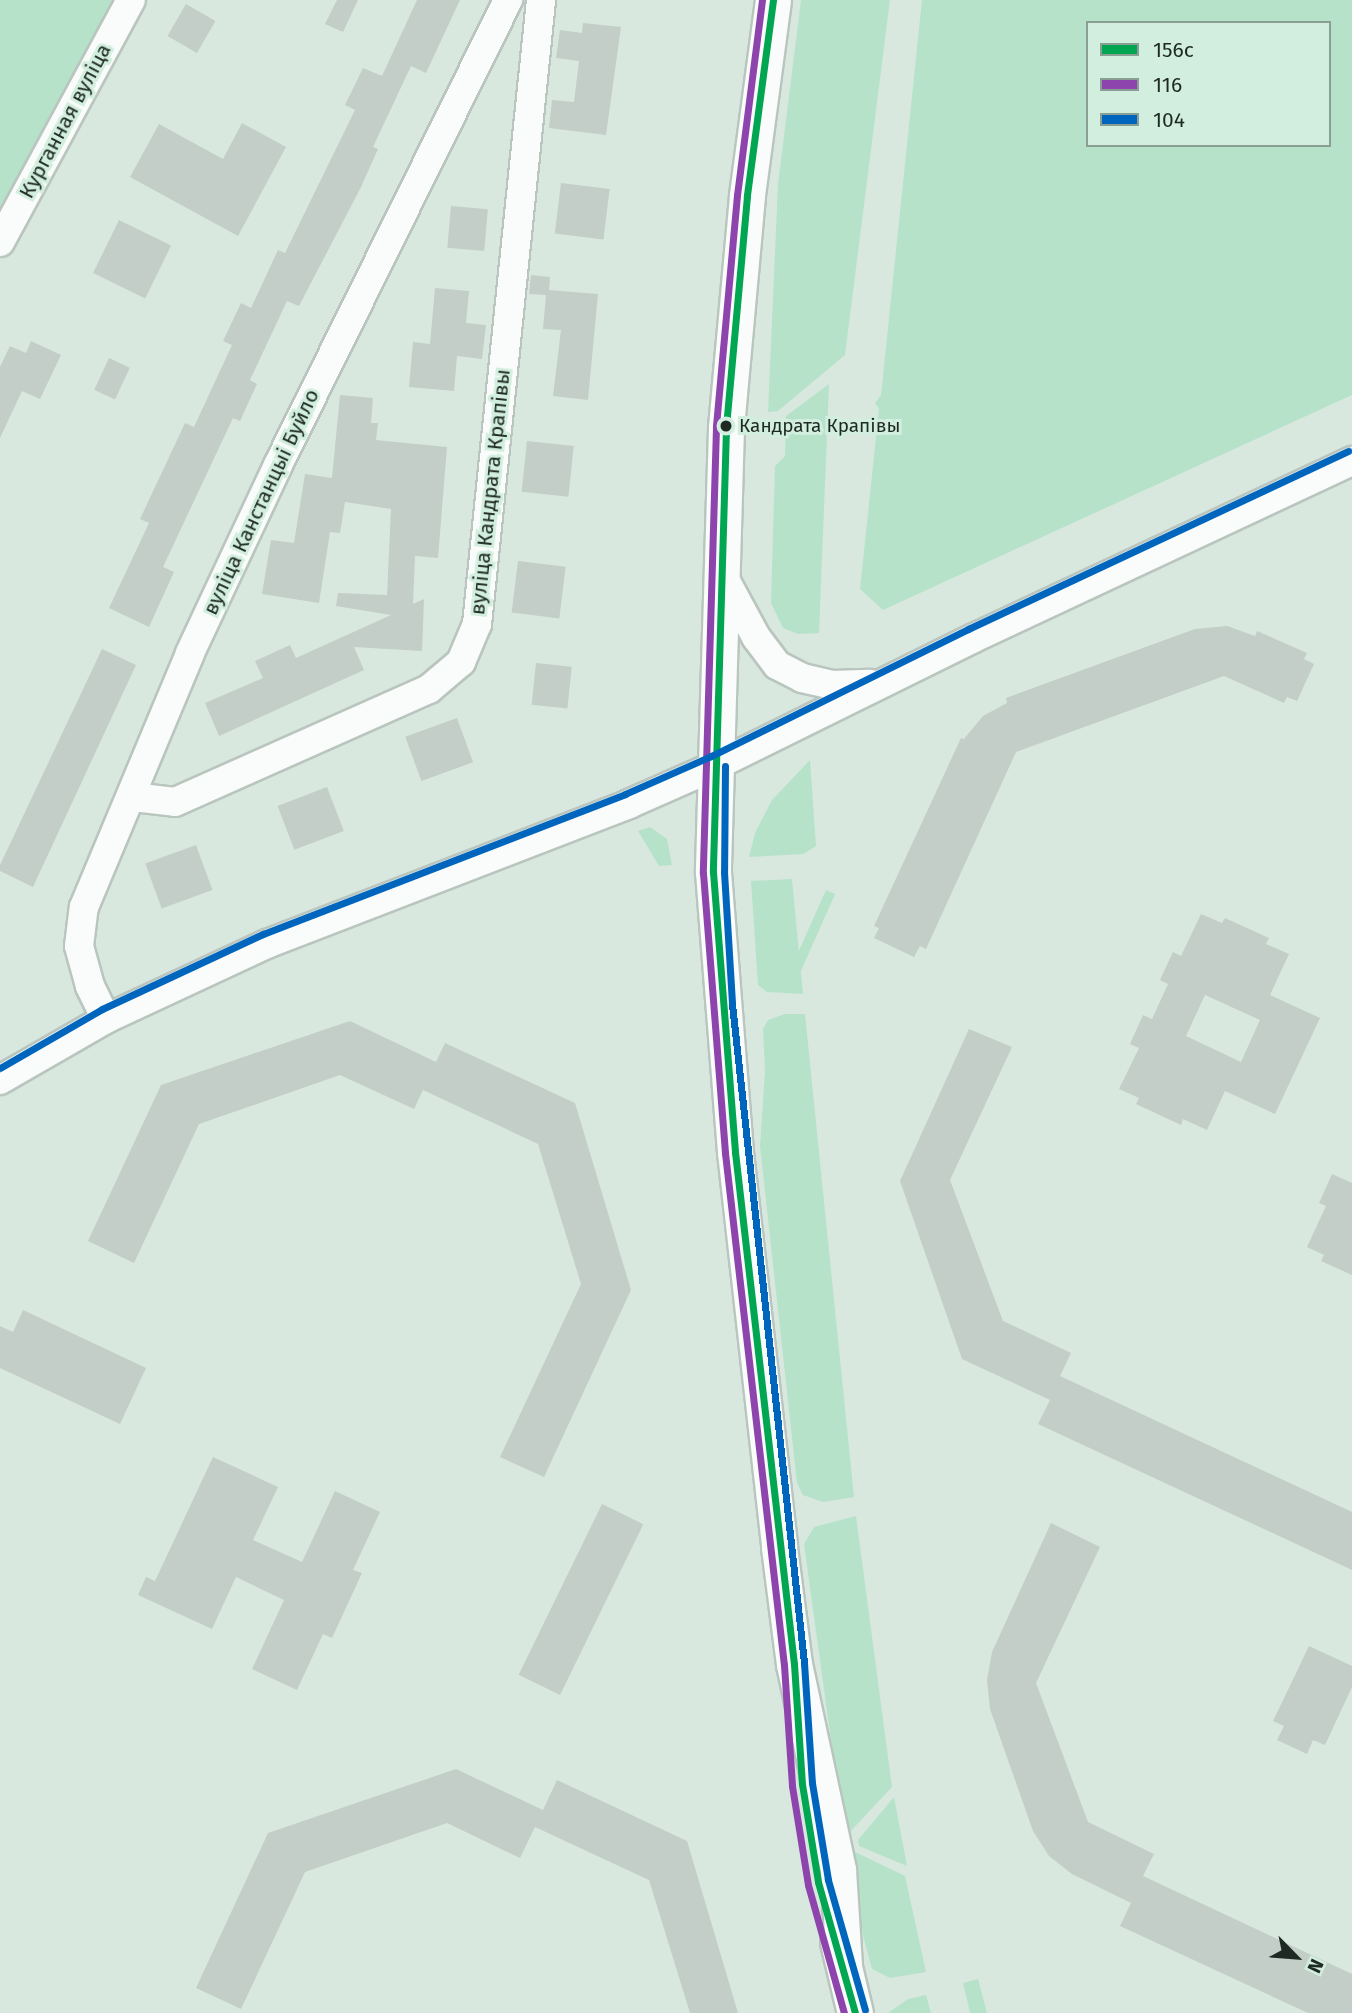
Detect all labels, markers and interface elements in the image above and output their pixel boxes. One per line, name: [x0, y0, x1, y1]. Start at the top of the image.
legend: [1086, 21, 1331, 147]
text: 156с: [1153, 37, 1194, 63]
street label: Курганная вуліца: [14, 39, 116, 203]
text: 116: [1153, 72, 1182, 98]
text: 104: [1153, 107, 1185, 133]
street label: вуліца Кандрата Крапівы: [465, 368, 515, 616]
street label: вуліца Канстанцыі Буйло: [198, 385, 324, 619]
place label: Кандрата Крапівы: [739, 415, 900, 437]
marker: Кандрата Крапівы: [719, 419, 733, 433]
north arrow: [1261, 1922, 1331, 1992]
text: N: [1302, 1956, 1329, 1977]

